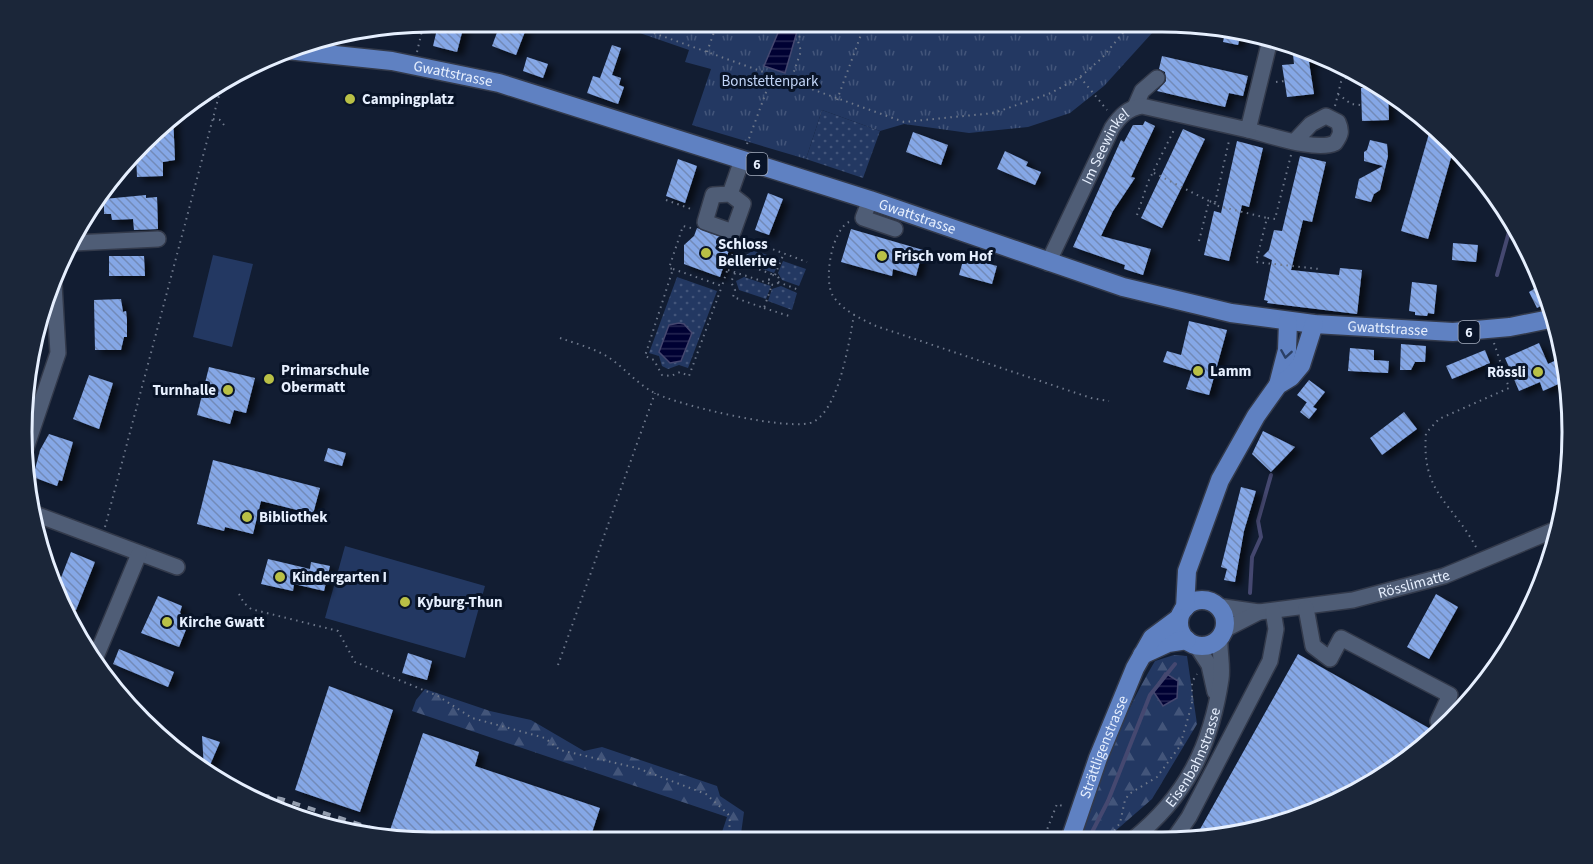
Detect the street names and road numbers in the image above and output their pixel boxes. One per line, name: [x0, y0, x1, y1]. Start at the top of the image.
street label: Gwattstrasse: [411, 56, 495, 92]
street label: Im Seewinkel: [1077, 103, 1134, 188]
road number: 6: [746, 153, 768, 175]
street label: Gwattstrasse: [876, 194, 959, 240]
street label: Gwattstrasse: [1347, 316, 1428, 342]
road number: 6: [1458, 321, 1480, 343]
street label: Rösslimatte: [1376, 565, 1453, 604]
street label: Strättligenstrasse: [1075, 692, 1134, 801]
street label: Eisenbahnstrasse: [1161, 705, 1226, 812]

